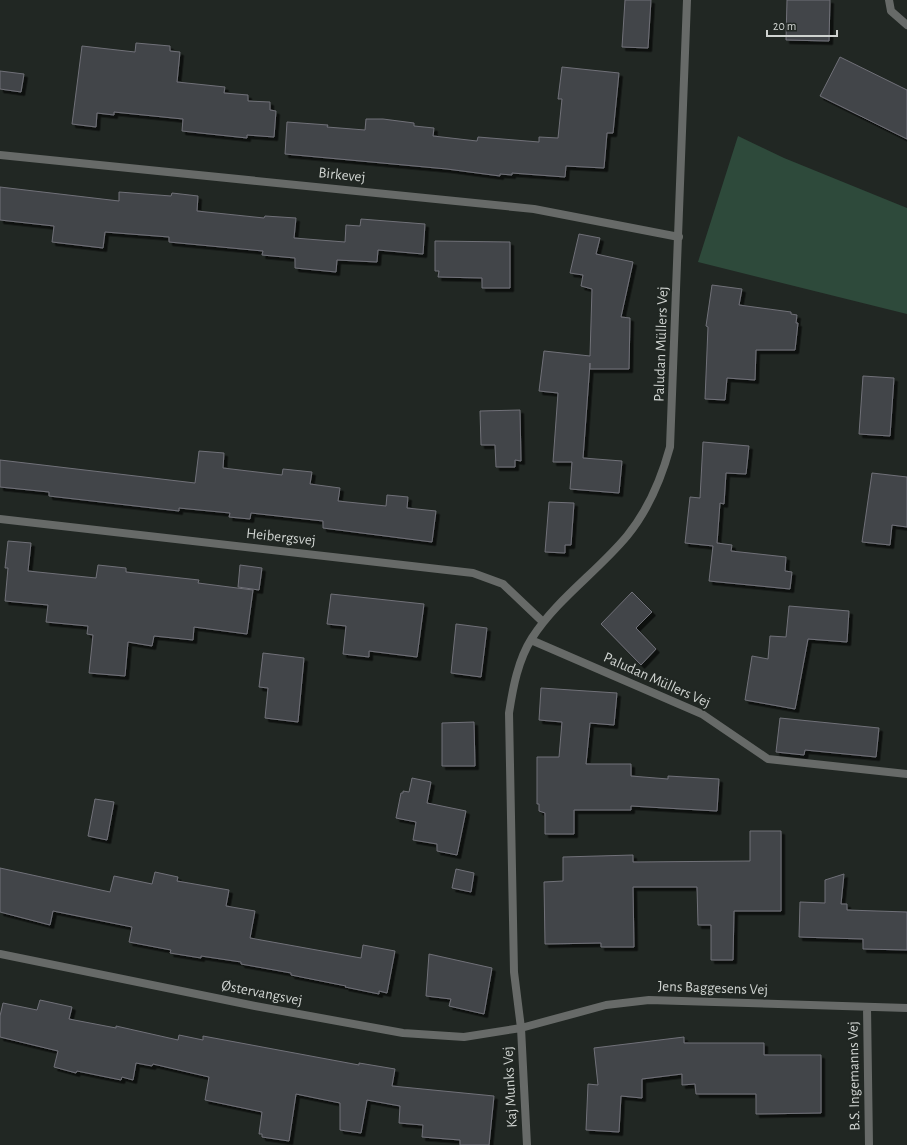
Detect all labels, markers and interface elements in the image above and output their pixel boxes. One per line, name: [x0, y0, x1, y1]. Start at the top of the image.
scale bar: [767, 12, 837, 38]
text: 20 m: [773, 20, 796, 32]
street label: Birkevej: [318, 165, 366, 185]
street label: Paludan Müllers Vej: [651, 286, 671, 402]
street label: Heibergsvej: [245, 526, 317, 548]
street label: Paludan Müllers Vej: [601, 650, 713, 710]
street label: Østervangsvej: [220, 978, 304, 1008]
street label: Jens Baggesens Vej: [658, 979, 768, 997]
street label: B.S. Ingemanns Vej: [846, 1021, 862, 1131]
street label: Kaj Munks Vej: [500, 1046, 520, 1128]

